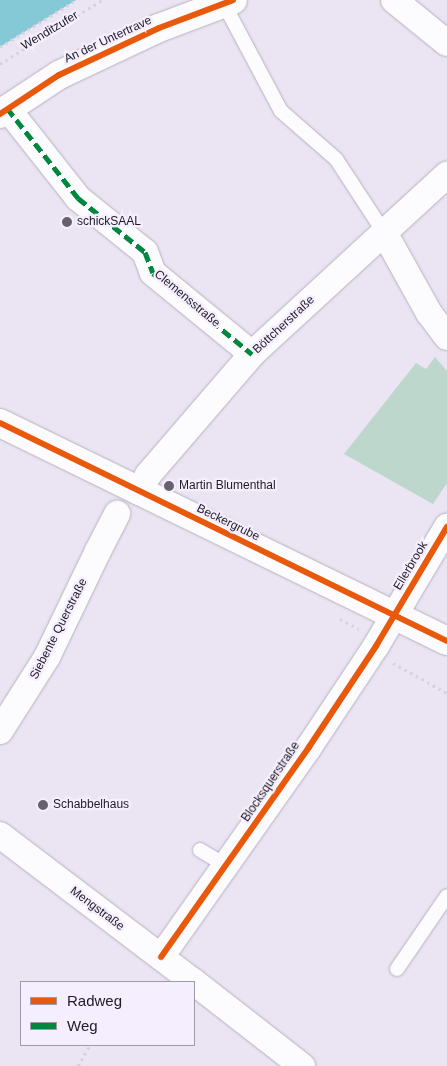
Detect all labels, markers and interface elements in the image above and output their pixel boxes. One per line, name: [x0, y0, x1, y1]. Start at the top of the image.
street label: Wenditzufer: [19, 8, 81, 54]
street label: An der Untertrave: [62, 13, 154, 67]
place label: schickSAAL: [77, 215, 141, 229]
marker: schickSAAL: [61, 216, 73, 228]
street label: Clemensstraße: [151, 267, 223, 331]
street label: Böttcherstraße: [250, 293, 318, 357]
place label: Martin Blumenthal: [179, 479, 276, 493]
marker: Martin Blumenthal: [163, 480, 175, 492]
street label: Beckergrube: [194, 502, 262, 544]
street label: Ellerbrook: [391, 539, 431, 593]
street label: Siebente Querstraße: [27, 576, 91, 682]
street label: Blocksquerstraße: [239, 739, 303, 825]
place label: Schabbelhaus: [53, 798, 129, 812]
marker: Schabbelhaus: [37, 799, 49, 811]
street label: Mengstraße: [67, 884, 127, 934]
legend: [20, 981, 195, 1046]
text: Radweg: [67, 992, 122, 1009]
text: Weg: [67, 1017, 98, 1034]

